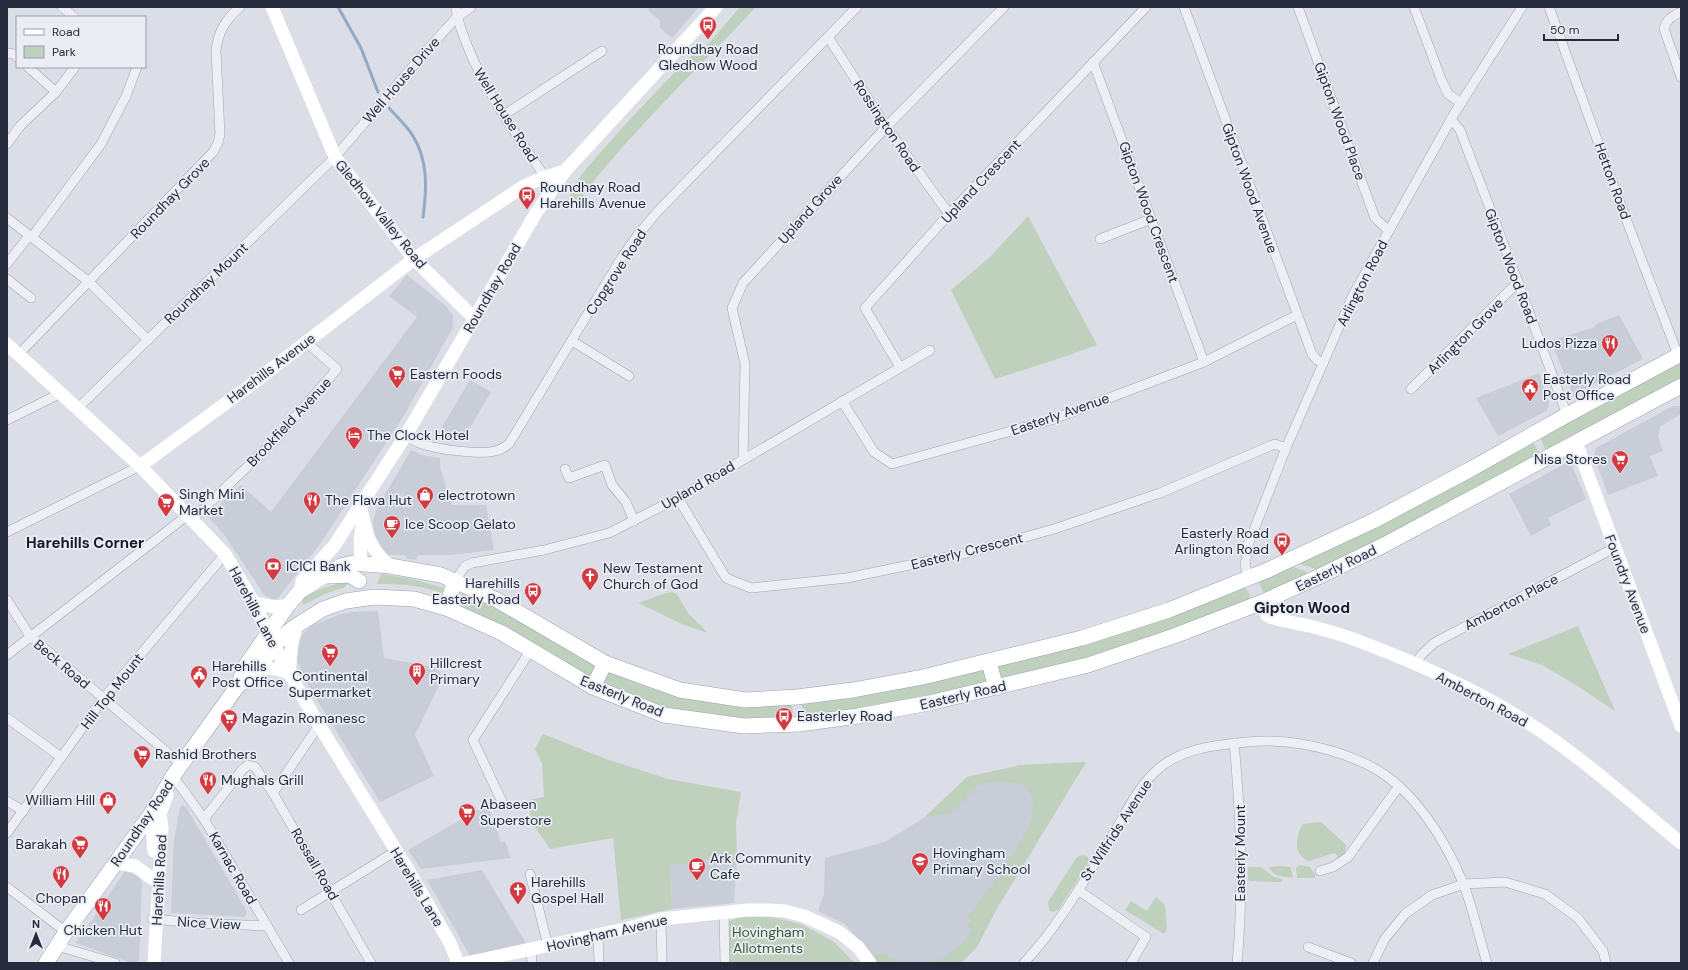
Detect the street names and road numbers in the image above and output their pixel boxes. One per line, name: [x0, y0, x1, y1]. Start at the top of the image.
street label: Well House Drive: [359, 33, 443, 127]
street label: Gipton Wood Place: [1310, 59, 1370, 183]
street label: Well House Road: [470, 64, 542, 166]
street label: Rossington Road: [850, 76, 924, 176]
street label: Gipton Wood Avenue: [1218, 120, 1282, 256]
street label: Upland Crescent: [937, 135, 1025, 227]
street label: Gipton Wood Crescent: [1115, 139, 1183, 285]
street label: Hetton Road: [1591, 140, 1635, 222]
street label: Roundhay Grove: [127, 153, 213, 243]
street label: Gledhow Valley Road: [331, 156, 431, 272]
street label: Upland Grove: [774, 170, 846, 248]
street label: Gipton Wood Road: [1481, 206, 1541, 326]
street label: Copgrove Road: [582, 226, 650, 318]
street label: Arlington Road: [1332, 237, 1392, 329]
street label: Roundhay Mount: [160, 238, 252, 328]
street label: Roundhay Road: [459, 240, 525, 336]
street label: Arlington Grove: [1423, 294, 1507, 378]
street label: Harehills Avenue: [223, 329, 319, 407]
street label: Brookfield Avenue: [243, 373, 335, 471]
street label: Easterly Avenue: [1008, 389, 1112, 439]
street label: Upland Road: [658, 457, 738, 513]
street label: Easterly Crescent: [909, 528, 1025, 574]
street label: Foundry Avenue: [1601, 532, 1655, 636]
street label: Easterly Road: [1293, 541, 1379, 595]
street label: Harehills Lane: [225, 563, 283, 651]
street label: Amberton Place: [1461, 570, 1561, 634]
street label: Beck Road: [30, 635, 94, 693]
street label: Hill Top Mount: [77, 649, 147, 733]
street label: Amberton Road: [1433, 667, 1531, 731]
street label: Easterly Road: [578, 671, 666, 721]
street label: Easterly Road: [918, 676, 1008, 714]
street label: Roundhay Road: [106, 776, 178, 870]
street label: St Wilfrids Avenue: [1076, 776, 1156, 884]
street label: Easterly Mount: [1231, 805, 1249, 901]
street label: Rossall Road: [287, 825, 343, 903]
street label: Karnac Road: [205, 829, 261, 907]
street label: Harehills Road: [148, 834, 170, 926]
street label: Harehills Lane: [386, 844, 448, 930]
street label: Hovingham Avenue: [545, 910, 669, 956]
street label: Nice View: [177, 912, 242, 934]

